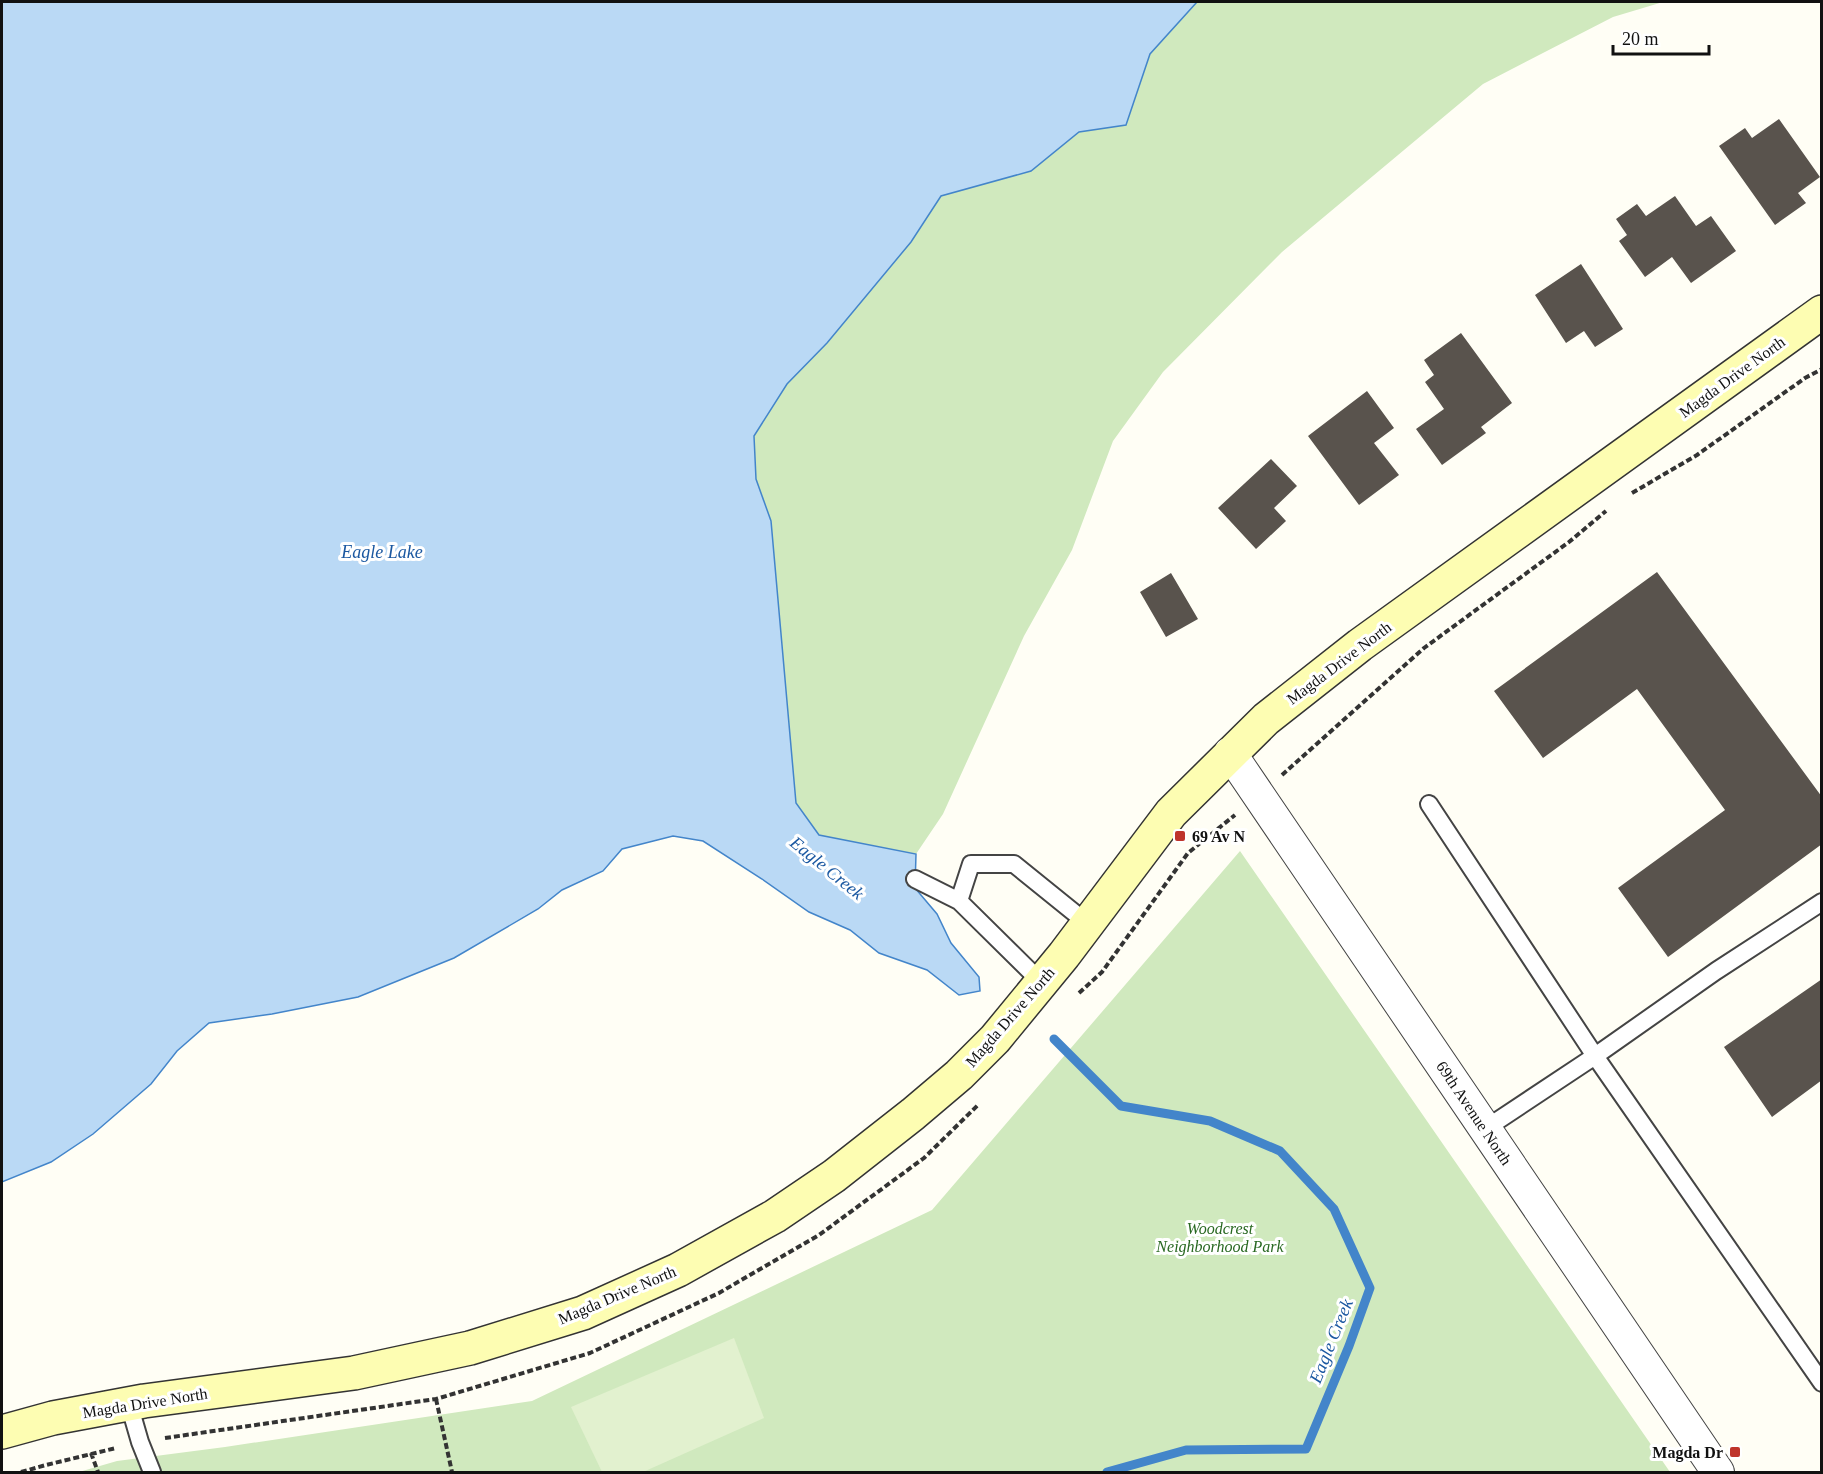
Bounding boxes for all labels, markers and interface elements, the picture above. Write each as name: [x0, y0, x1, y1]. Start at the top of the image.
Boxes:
scale bar: [1613, 18, 1709, 56]
text: 20 m: [1622, 29, 1659, 49]
street label: Magda Drive North: [1676, 333, 1789, 422]
water label: Eagle Lake: [340, 542, 423, 562]
street label: Magda Drive North: [1283, 618, 1395, 709]
place label: 69 Av N: [1192, 828, 1245, 845]
marker: 69 Av N: [1173, 829, 1187, 843]
water label: Eagle Creek: [785, 832, 869, 904]
street label: Magda Drive North: [962, 964, 1059, 1071]
street label: 69th Avenue North: [1433, 1058, 1515, 1168]
park label: Woodcrest Neighborhood Park: [1155, 1220, 1285, 1256]
street label: Magda Drive North: [556, 1263, 679, 1328]
water label: Eagle Creek: [1305, 1295, 1357, 1387]
street label: Magda Drive North: [81, 1385, 209, 1422]
place label: Magda Dr: [1652, 1444, 1723, 1462]
marker: Magda Dr: [1728, 1445, 1742, 1459]

